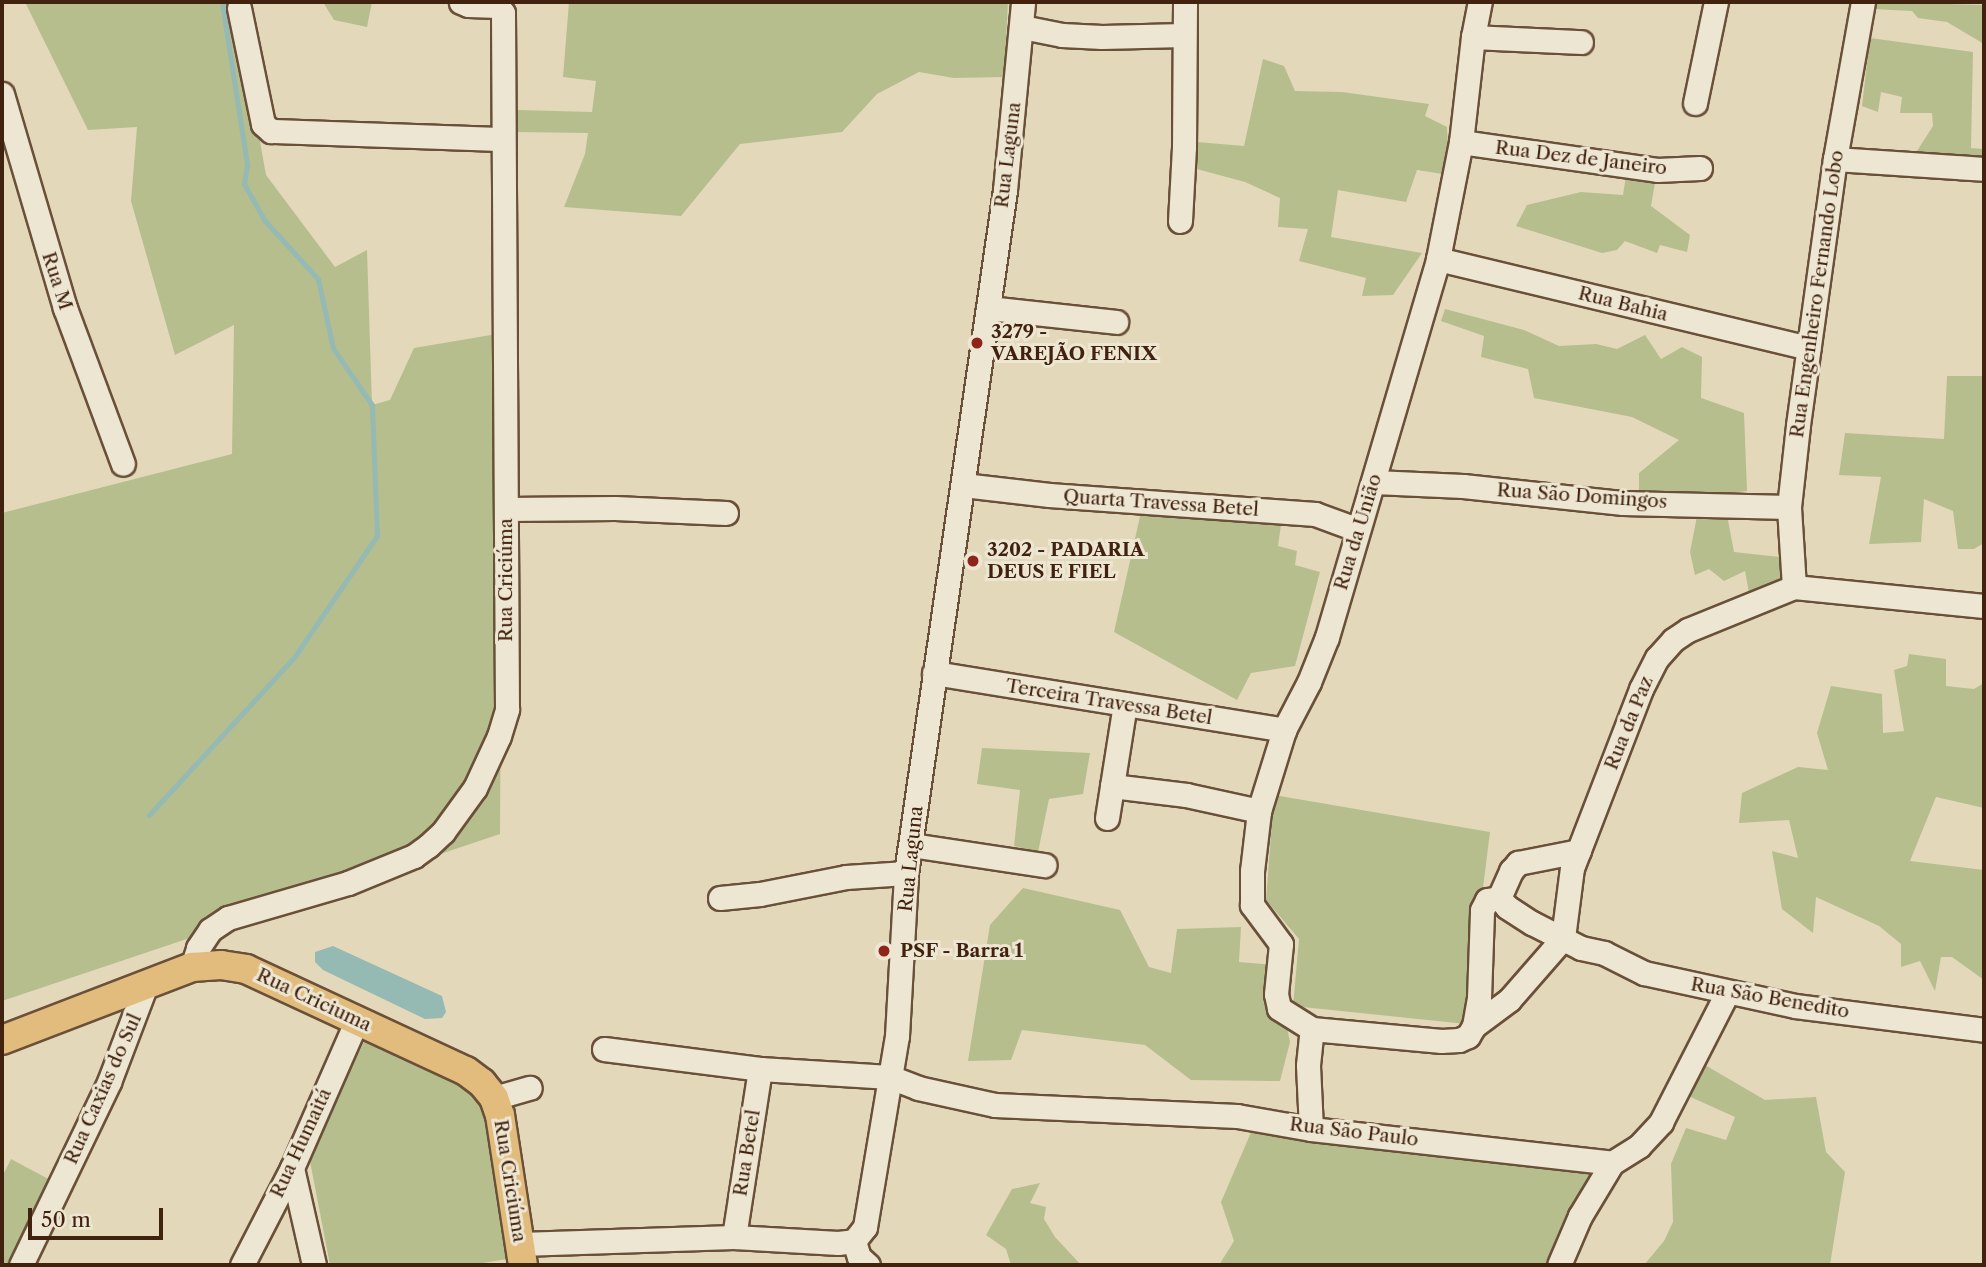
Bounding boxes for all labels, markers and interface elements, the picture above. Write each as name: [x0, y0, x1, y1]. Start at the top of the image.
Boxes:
street label: Rua Laguna: [990, 101, 1026, 209]
street label: Rua Dez de Janeiro: [1494, 136, 1668, 180]
street label: Rua Engenheiro Fernando Lobo: [1786, 149, 1848, 439]
street label: Rua M: [37, 249, 77, 313]
street label: Rua Bahia: [1576, 282, 1670, 326]
place label: 3279 - VAREJÃO FENIX: [991, 321, 1157, 365]
marker: 3279 - VAREJÃO FENIX: [969, 335, 985, 351]
street label: Rua da União: [1329, 471, 1387, 593]
street label: Rua São Domingos: [1496, 479, 1668, 513]
street label: Quarta Travessa Betel: [1062, 485, 1260, 521]
street label: Rua Criciúma: [495, 518, 517, 642]
place label: 3202 - PADARIA DEUS E FIEL: [987, 539, 1145, 583]
marker: 3202 - PADARIA DEUS E FIEL: [965, 553, 981, 569]
street label: Rua da Paz: [1600, 673, 1658, 773]
street label: Terceira Travessa Betel: [1004, 674, 1214, 730]
street label: Rua Laguna: [894, 805, 928, 913]
place label: PSF - Barra 1: [900, 940, 1024, 962]
marker: PSF - Barra 1: [874, 941, 894, 961]
street label: Rua Criciuma: [253, 963, 375, 1037]
street label: Rua São Benedito: [1689, 973, 1851, 1023]
street label: Rua Caxias do Sul: [60, 1010, 146, 1168]
street label: Rua Humaitá: [266, 1084, 336, 1202]
street label: Rua Betel: [729, 1108, 765, 1198]
street label: Rua São Paulo: [1288, 1113, 1420, 1151]
street label: Rua Criciúma: [489, 1118, 531, 1244]
scale bar: [32, 1194, 166, 1238]
text: 50 m: [41, 1207, 91, 1232]

